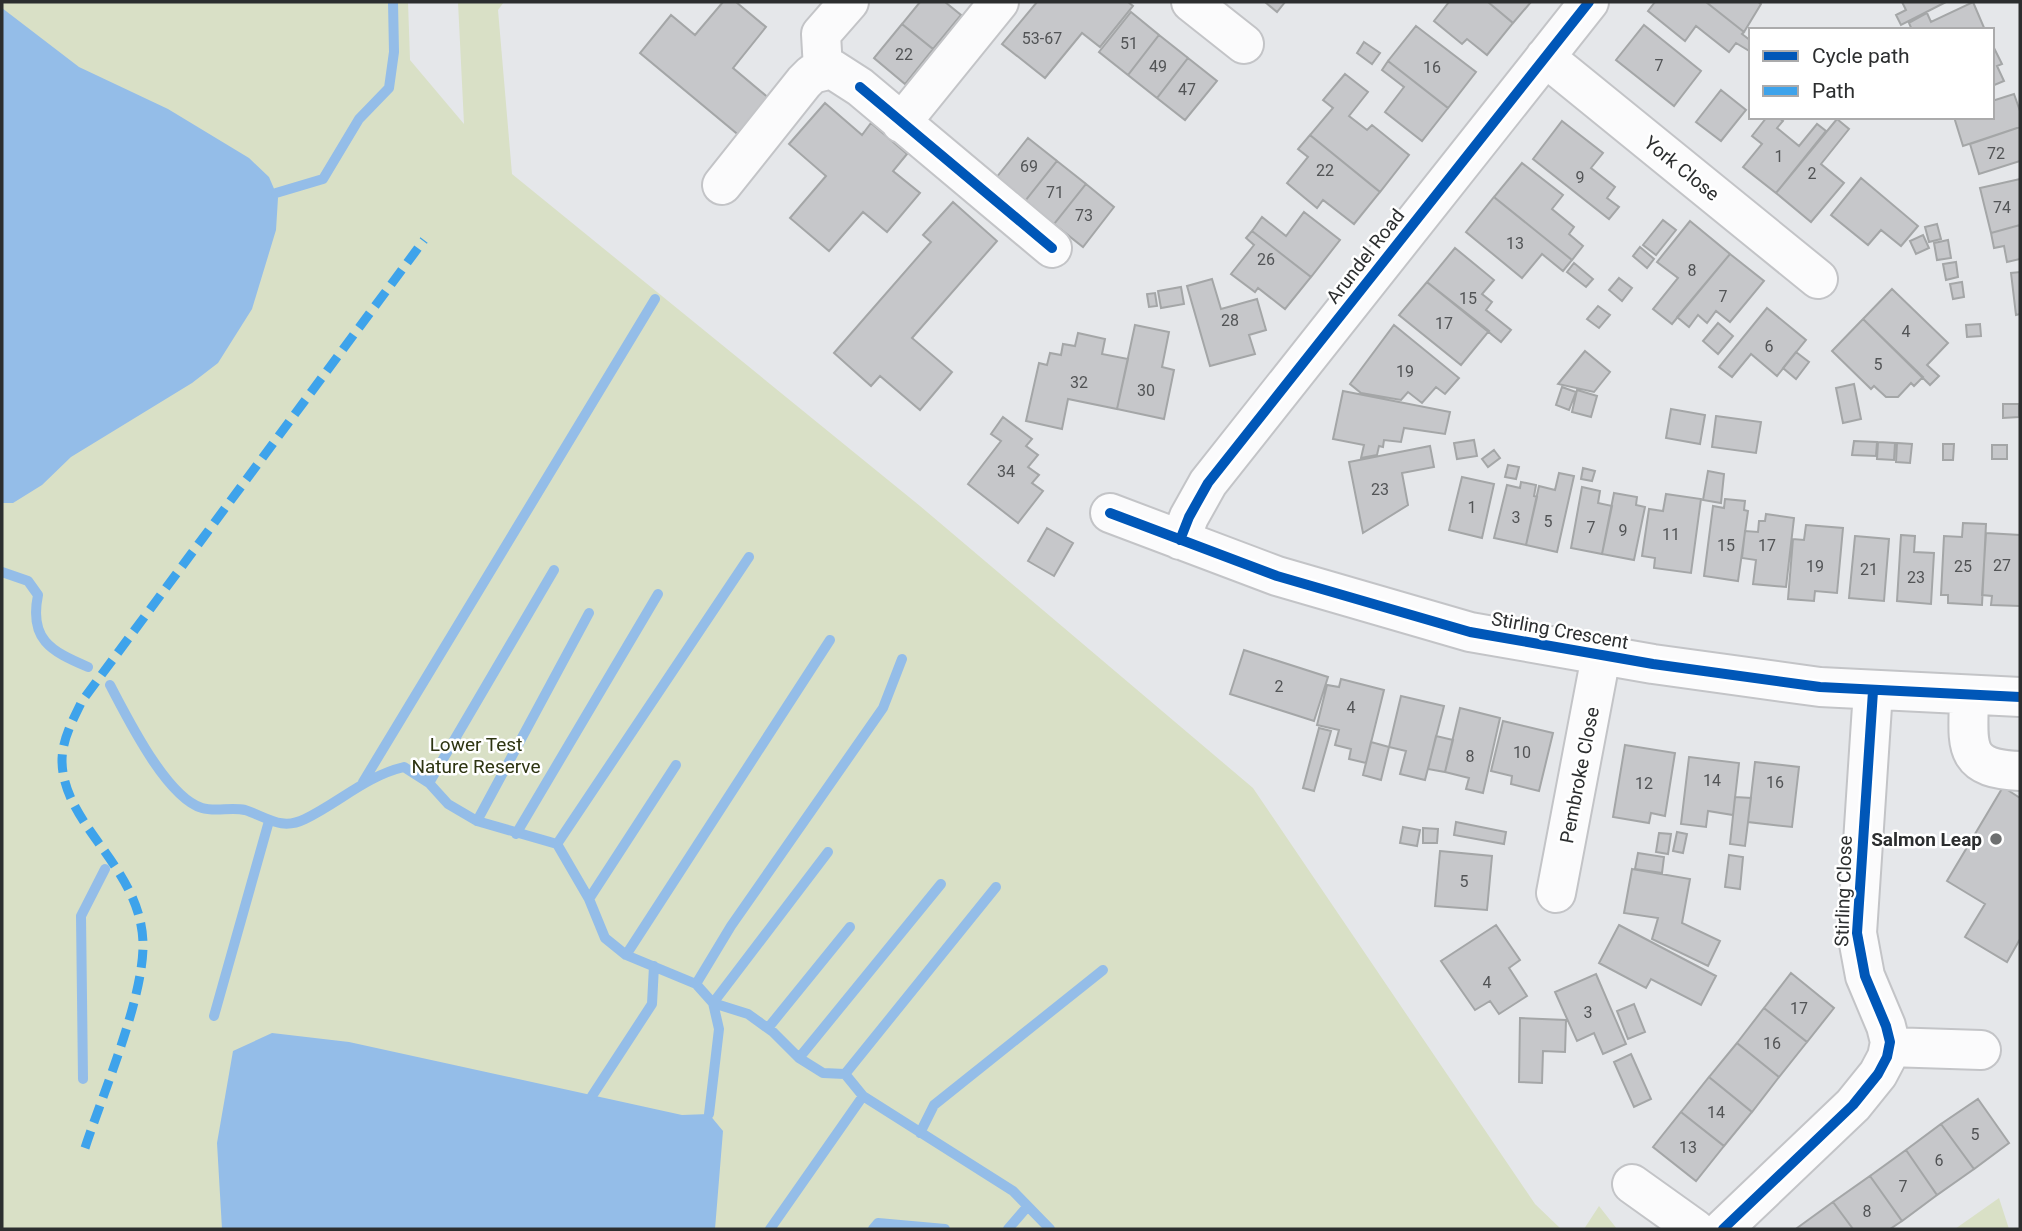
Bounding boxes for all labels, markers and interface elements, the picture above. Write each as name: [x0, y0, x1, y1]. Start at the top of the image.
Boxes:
legend: [1749, 28, 1994, 119]
house number: 53-67: [1022, 29, 1062, 48]
house number: 51: [1120, 34, 1138, 53]
text: Cycle path: [1812, 44, 1910, 68]
house number: 22: [895, 45, 913, 64]
house number: 7: [1655, 56, 1664, 75]
house number: 49: [1149, 57, 1167, 76]
house number: 16: [1423, 58, 1441, 77]
text: Path: [1812, 79, 1855, 103]
house number: 47: [1178, 80, 1196, 99]
street label: York Close: [1639, 131, 1724, 206]
house number: 72: [1987, 144, 2005, 163]
house number: 1: [1775, 147, 1784, 166]
house number: 69: [1020, 157, 1038, 176]
house number: 22: [1316, 161, 1334, 180]
house number: 2: [1808, 164, 1817, 183]
house number: 9: [1576, 168, 1585, 187]
house number: 71: [1046, 183, 1064, 202]
house number: 74: [1993, 198, 2011, 217]
street label: Arundel Road: [1321, 204, 1409, 308]
house number: 73: [1075, 206, 1093, 225]
house number: 13: [1506, 234, 1524, 253]
house number: 26: [1257, 250, 1275, 269]
house number: 8: [1688, 261, 1697, 280]
house number: 7: [1719, 287, 1728, 306]
house number: 15: [1459, 289, 1477, 308]
house number: 28: [1221, 311, 1239, 330]
house number: 17: [1435, 314, 1453, 333]
house number: 4: [1902, 322, 1911, 341]
house number: 6: [1765, 337, 1774, 356]
house number: 5: [1874, 355, 1883, 374]
house number: 19: [1396, 362, 1414, 381]
house number: 32: [1070, 373, 1088, 392]
house number: 30: [1137, 381, 1155, 400]
house number: 34: [997, 462, 1015, 481]
house number: 23: [1371, 480, 1389, 499]
house number: 1: [1468, 498, 1477, 517]
house number: 3: [1512, 508, 1521, 527]
house number: 5: [1544, 512, 1553, 531]
house number: 7: [1587, 518, 1596, 537]
house number: 9: [1619, 521, 1628, 540]
house number: 11: [1662, 525, 1680, 544]
house number: 15: [1717, 536, 1735, 555]
house number: 17: [1758, 536, 1776, 555]
house number: 27: [1993, 556, 2011, 575]
house number: 19: [1806, 557, 1824, 576]
house number: 25: [1954, 557, 1972, 576]
house number: 21: [1860, 560, 1878, 579]
house number: 23: [1907, 568, 1925, 587]
street label: Stirling Crescent: [1490, 607, 1630, 654]
house number: 2: [1275, 677, 1284, 696]
house number: 4: [1347, 698, 1356, 717]
street label: Pembroke Close: [1555, 705, 1604, 845]
park label: Lower Test Nature Reserve: [411, 733, 541, 778]
house number: 10: [1513, 743, 1531, 762]
house number: 8: [1466, 747, 1475, 766]
house number: 14: [1703, 771, 1721, 790]
house number: 16: [1766, 773, 1784, 792]
house number: 12: [1635, 774, 1653, 793]
place label: Salmon Leap: [1871, 828, 1982, 851]
marker: Salmon Leap: [1988, 831, 2004, 847]
street label: Stirling Close: [1830, 835, 1857, 947]
house number: 5: [1460, 872, 1469, 891]
house number: 4: [1483, 973, 1492, 992]
house number: 17: [1790, 999, 1808, 1018]
house number: 3: [1584, 1003, 1593, 1022]
house number: 16: [1763, 1034, 1781, 1053]
house number: 14: [1707, 1103, 1725, 1122]
house number: 5: [1971, 1125, 1980, 1144]
house number: 13: [1679, 1138, 1697, 1157]
house number: 6: [1935, 1151, 1944, 1170]
house number: 7: [1899, 1177, 1908, 1196]
house number: 8: [1863, 1202, 1872, 1221]

